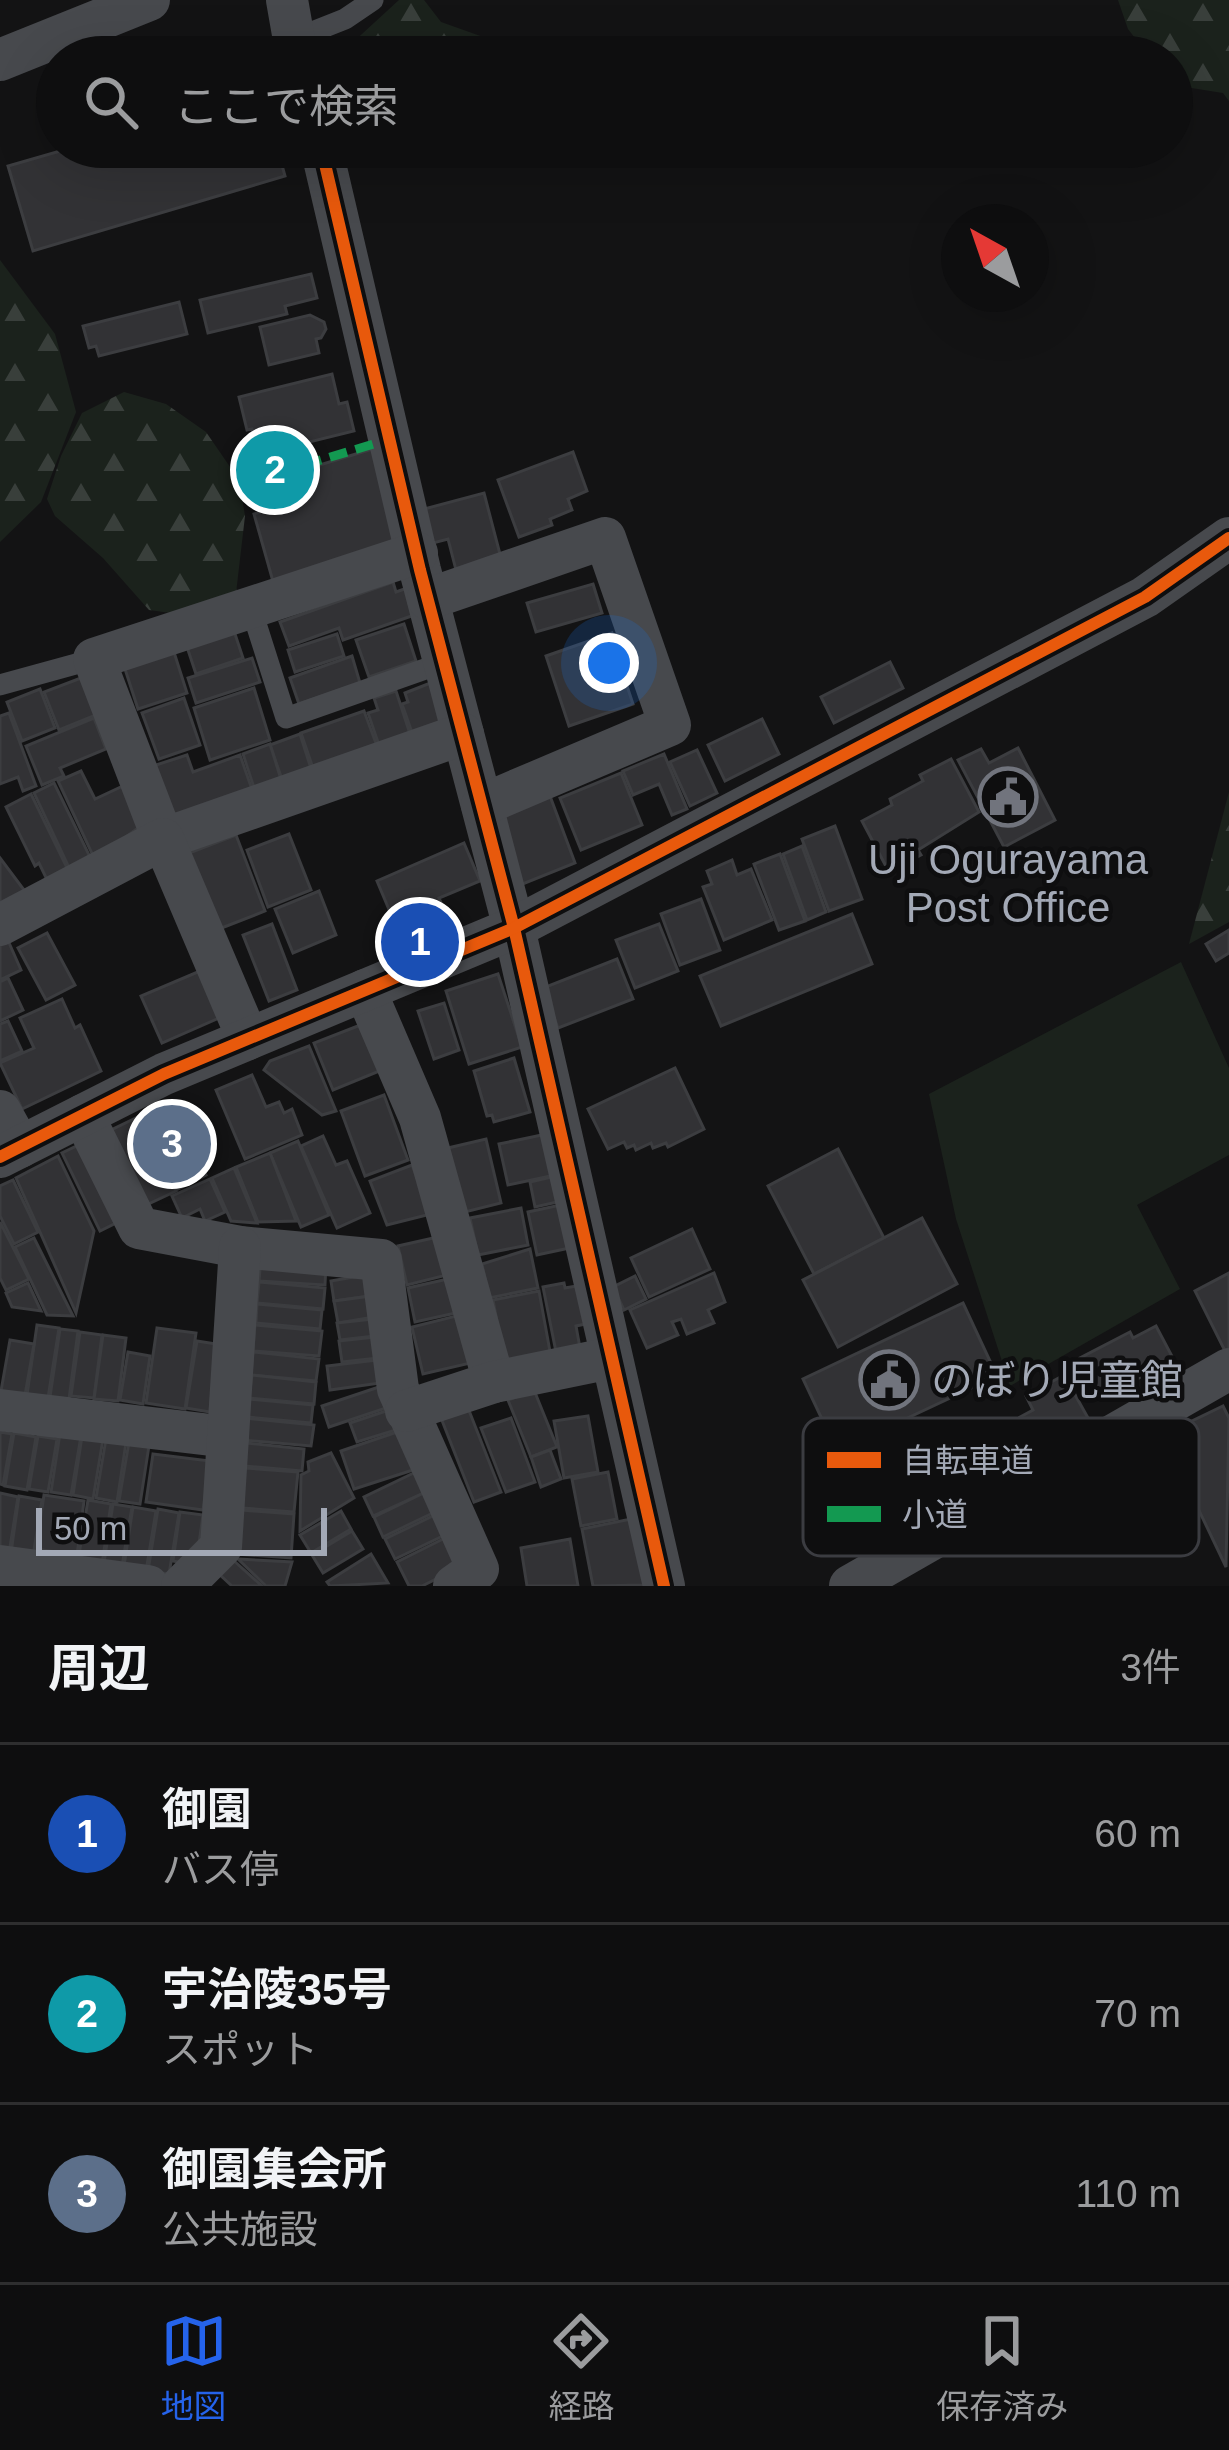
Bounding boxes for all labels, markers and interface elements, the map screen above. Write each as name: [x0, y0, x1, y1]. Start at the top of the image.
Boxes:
search box: [36, 36, 1193, 168]
icon: search: [78, 69, 144, 135]
text: ここで検索: [174, 81, 399, 132]
north arrow: [941, 204, 1049, 312]
pin: 2: [236, 425, 314, 515]
your location: [579, 633, 639, 693]
public building icon: Uji Ogurayama Post Office: [977, 766, 1039, 828]
place label: Uji Ogurayama Post Office: [868, 836, 1149, 931]
pin: 1: [381, 897, 459, 987]
pin: 3: [133, 1099, 211, 1189]
public building icon: のぼり児童館: [858, 1349, 920, 1411]
place label: のぼり児童館: [931, 1357, 1183, 1404]
legend: [803, 1418, 1199, 1556]
text: 自転車道: [902, 1442, 1034, 1479]
text: 小道: [902, 1496, 968, 1533]
scale bar: [36, 1502, 327, 1555]
text: 50 m: [54, 1510, 127, 1547]
text: 周辺: [48, 1640, 150, 1697]
text: 3件: [1120, 1646, 1181, 1689]
text: 御園: [162, 1784, 252, 1835]
text: 1: [76, 1812, 98, 1855]
text: 60 m: [1094, 1812, 1181, 1855]
text: バス停: [162, 1848, 279, 1891]
text: 宇治陵35号: [162, 1964, 392, 2015]
text: 2: [76, 1992, 98, 2035]
text: 70 m: [1094, 1992, 1181, 2035]
text: スポット: [162, 2028, 318, 2071]
text: 御園集会所: [162, 2144, 387, 2195]
text: 3: [76, 2172, 98, 2215]
text: 110 m: [1076, 2172, 1181, 2215]
text: 公共施設: [162, 2208, 318, 2251]
tab: 地図: [161, 2308, 227, 2428]
tab: 経路: [548, 2308, 614, 2428]
tab: 保存済み: [936, 2308, 1068, 2428]

